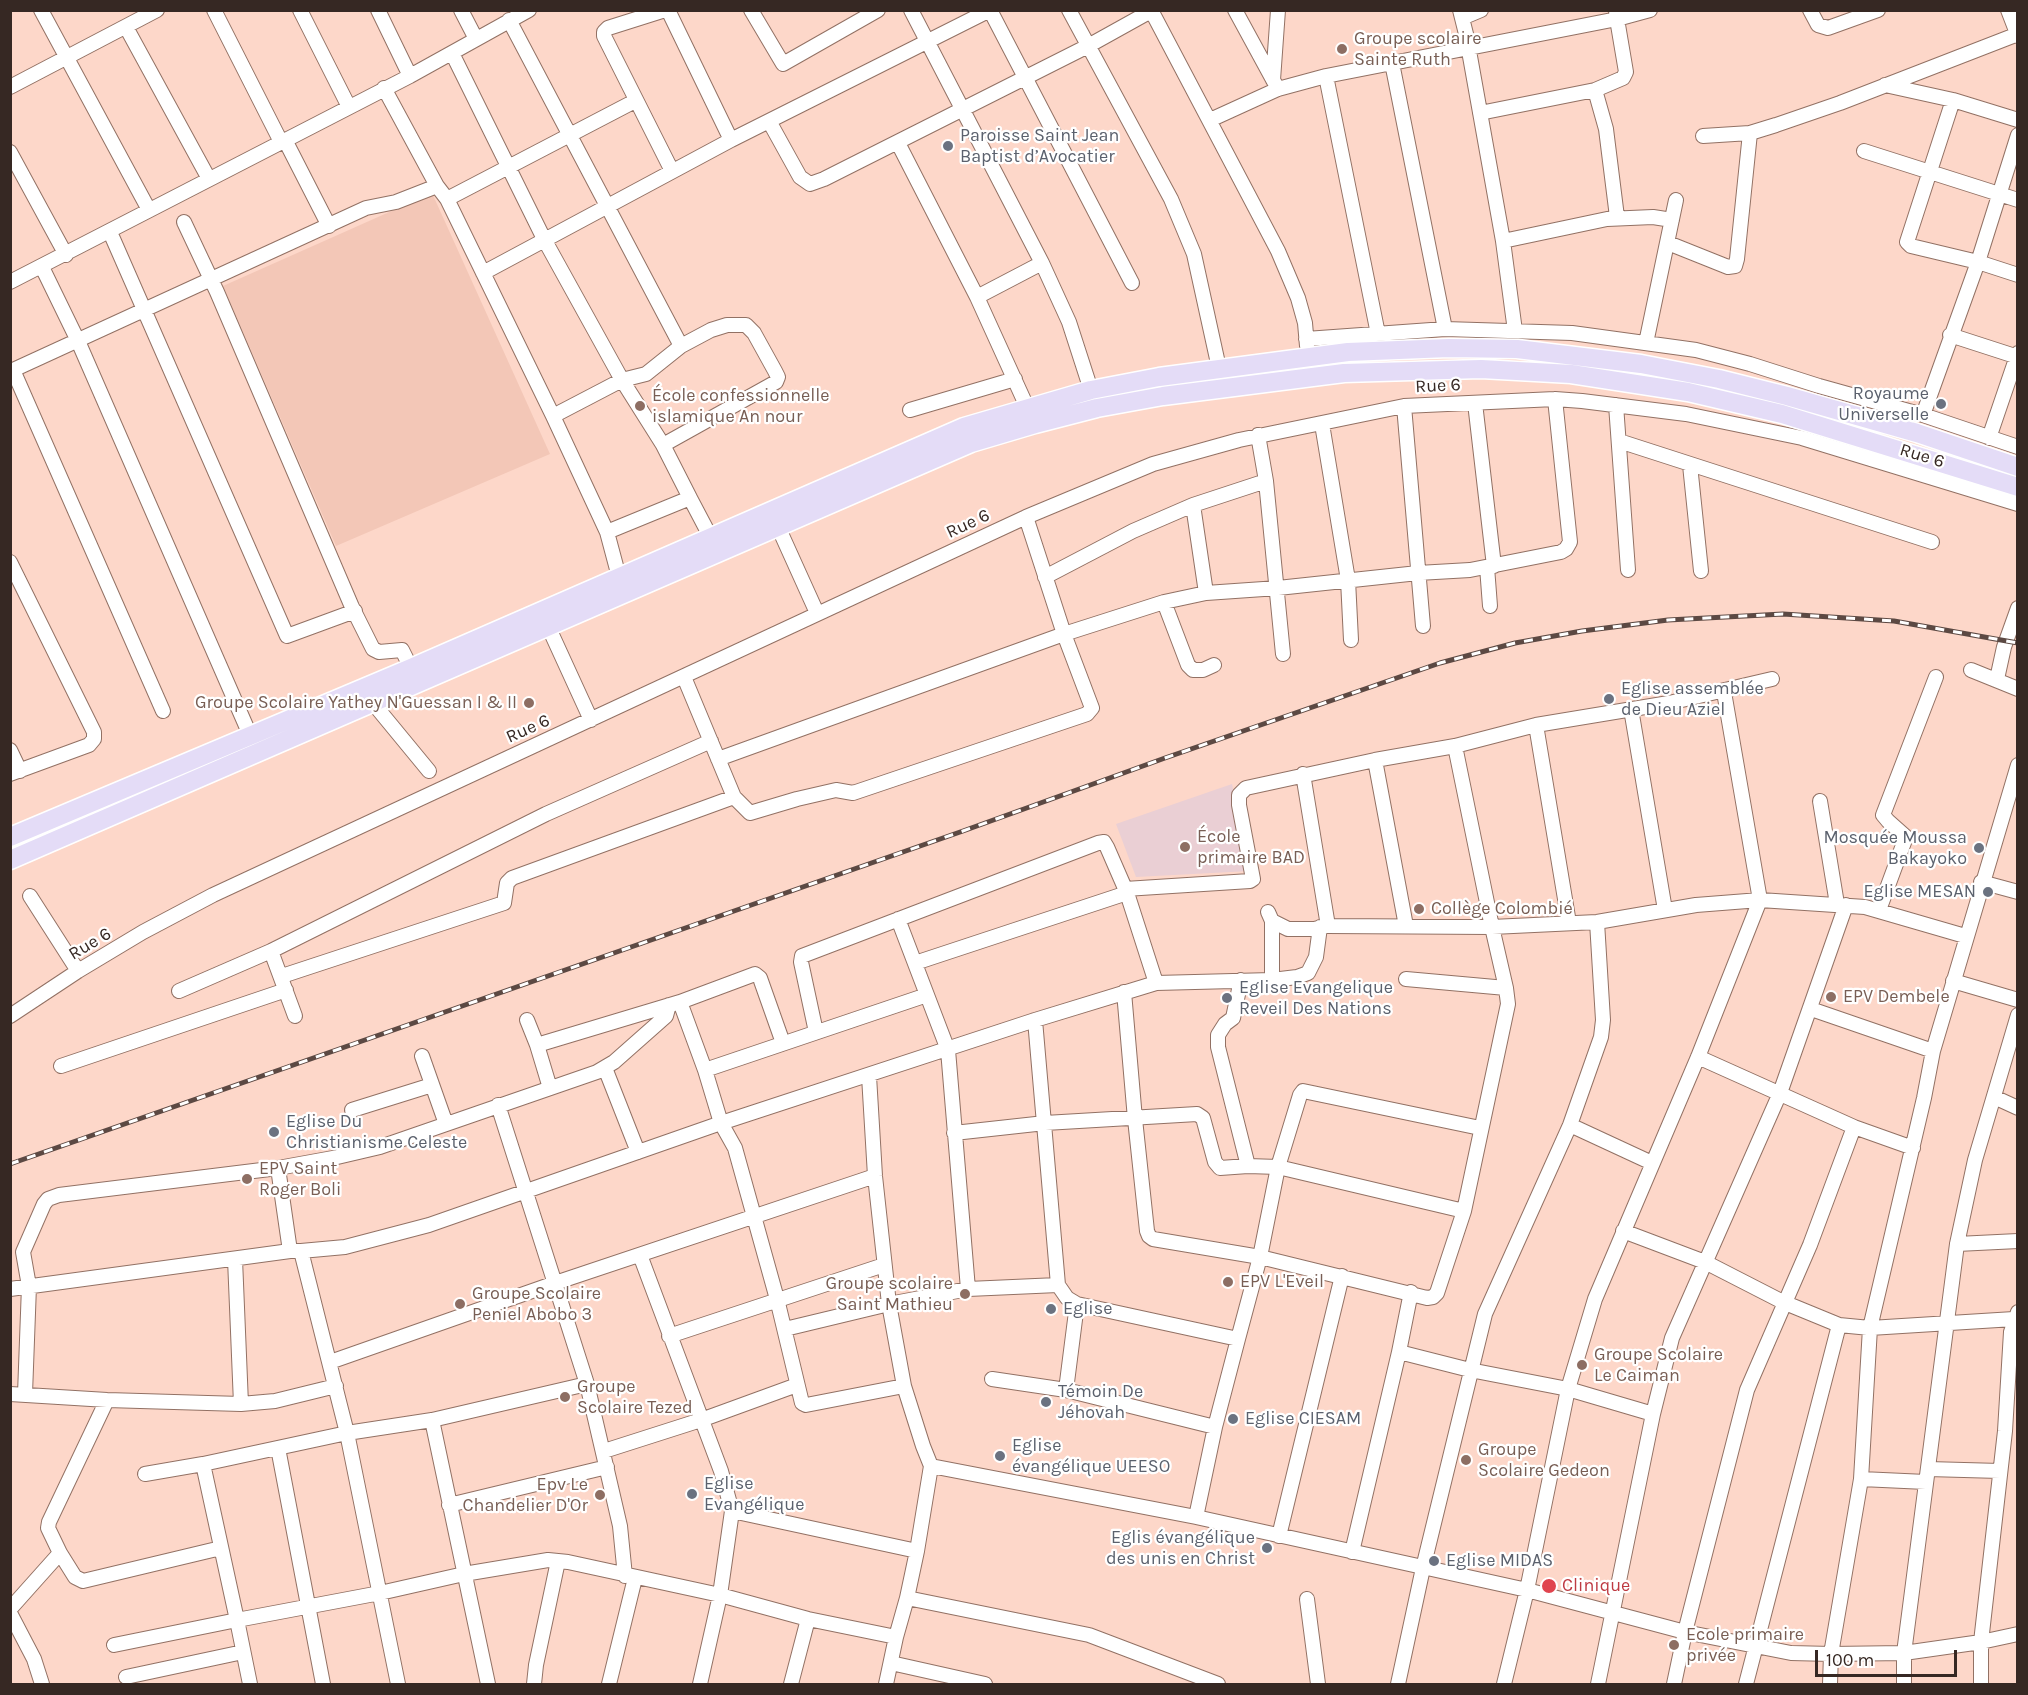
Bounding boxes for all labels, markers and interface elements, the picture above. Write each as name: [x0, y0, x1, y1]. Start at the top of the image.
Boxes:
place label: Groupe scolaire Sainte Ruth: [1354, 28, 1482, 70]
marker: Groupe scolaire Sainte Ruth: [1335, 42, 1349, 56]
place label: Paroisse Saint Jean Baptist d’Avocatier: [960, 125, 1119, 168]
marker: Paroisse Saint Jean Baptist d’Avocatier: [941, 139, 955, 153]
street label: Rue 6: [1415, 374, 1461, 398]
place label: Royaume Universelle: [1838, 383, 1929, 426]
place label: École confessionnelle islamique An nour: [652, 385, 830, 428]
marker: Royaume Universelle: [1934, 397, 1948, 411]
marker: École confessionnelle islamique An nour: [633, 399, 647, 413]
street label: Rue 6: [1897, 439, 1947, 473]
street label: Rue 6: [943, 505, 993, 543]
place label: Eglise assemblée de Dieu Aziel: [1621, 678, 1764, 720]
place label: Groupe Scolaire Yathey N'Guessan I & II: [195, 692, 517, 714]
marker: Eglise assemblée de Dieu Aziel: [1602, 692, 1616, 706]
marker: Groupe Scolaire Yathey N'Guessan I & II: [522, 696, 536, 710]
street label: Rue 6: [503, 710, 553, 748]
place label: École primaire BAD: [1197, 826, 1305, 868]
place label: Mosquée Moussa Bakayoko: [1823, 827, 1967, 870]
marker: École primaire BAD: [1178, 840, 1192, 854]
marker: Mosquée Moussa Bakayoko: [1972, 841, 1986, 855]
place label: Eglise MESAN: [1863, 881, 1976, 903]
marker: Eglise MESAN: [1981, 885, 1995, 899]
place label: Collège Colombié: [1431, 898, 1573, 920]
marker: Collège Colombié: [1412, 902, 1426, 916]
street label: Rue 6: [65, 923, 115, 965]
place label: Eglise Evangelique Reveil Des Nations: [1239, 977, 1393, 1020]
place label: EPV Dembele: [1843, 986, 1950, 1008]
marker: EPV Dembele: [1824, 990, 1838, 1004]
marker: Eglise Evangelique Reveil Des Nations: [1220, 991, 1234, 1005]
place label: Eglise Du Christianisme Celeste: [286, 1111, 467, 1154]
marker: Eglise Du Christianisme Celeste: [267, 1125, 281, 1139]
place label: EPV Saint Roger Boli: [259, 1158, 341, 1200]
marker: EPV Saint Roger Boli: [240, 1172, 254, 1186]
place label: EPV L'Eveil: [1240, 1271, 1324, 1293]
place label: Groupe scolaire Saint Mathieu: [825, 1273, 953, 1316]
marker: EPV L'Eveil: [1221, 1275, 1235, 1289]
place label: Groupe Scolaire Peniel Abobo 3: [472, 1283, 601, 1326]
marker: Groupe scolaire Saint Mathieu: [958, 1287, 972, 1301]
marker: Groupe Scolaire Peniel Abobo 3: [453, 1297, 467, 1311]
place label: Eglise: [1063, 1298, 1112, 1320]
marker: Eglise: [1044, 1302, 1058, 1316]
place label: Groupe Scolaire Le Caiman: [1594, 1344, 1723, 1386]
marker: Groupe Scolaire Le Caiman: [1575, 1358, 1589, 1372]
place label: Groupe Scolaire Tezed: [577, 1376, 693, 1418]
place label: Témoin De Jéhovah: [1058, 1381, 1143, 1424]
marker: Groupe Scolaire Tezed: [558, 1390, 572, 1404]
marker: Témoin De Jéhovah: [1039, 1395, 1053, 1409]
place label: Eglise CIESAM: [1245, 1408, 1361, 1430]
marker: Eglise CIESAM: [1226, 1412, 1240, 1426]
place label: Eglise évangélique UEESO: [1012, 1435, 1170, 1478]
place label: Groupe Scolaire Gedeon: [1478, 1439, 1610, 1482]
marker: Eglise évangélique UEESO: [993, 1449, 1007, 1463]
marker: Groupe Scolaire Gedeon: [1459, 1453, 1473, 1467]
place label: Eglise Evangélique: [704, 1473, 804, 1516]
place label: Epv Le Chandelier D'Or: [463, 1474, 588, 1516]
marker: Eglise Evangélique: [685, 1487, 699, 1501]
marker: Epv Le Chandelier D'Or: [593, 1488, 607, 1502]
place label: Eglis évangélique des unis en Christ: [1106, 1527, 1255, 1570]
marker: Eglis évangélique des unis en Christ: [1260, 1541, 1274, 1555]
place label: Eglise MIDAS: [1446, 1550, 1553, 1572]
marker: Eglise MIDAS: [1427, 1554, 1441, 1568]
place label: Clinique: [1562, 1575, 1630, 1597]
marker: Clinique: [1540, 1577, 1558, 1595]
place label: Ecole primaire privée: [1686, 1624, 1804, 1666]
marker: Ecole primaire privée: [1667, 1638, 1681, 1652]
scale bar: [1818, 1638, 1960, 1676]
text: 100 m: [1826, 1649, 1874, 1671]

